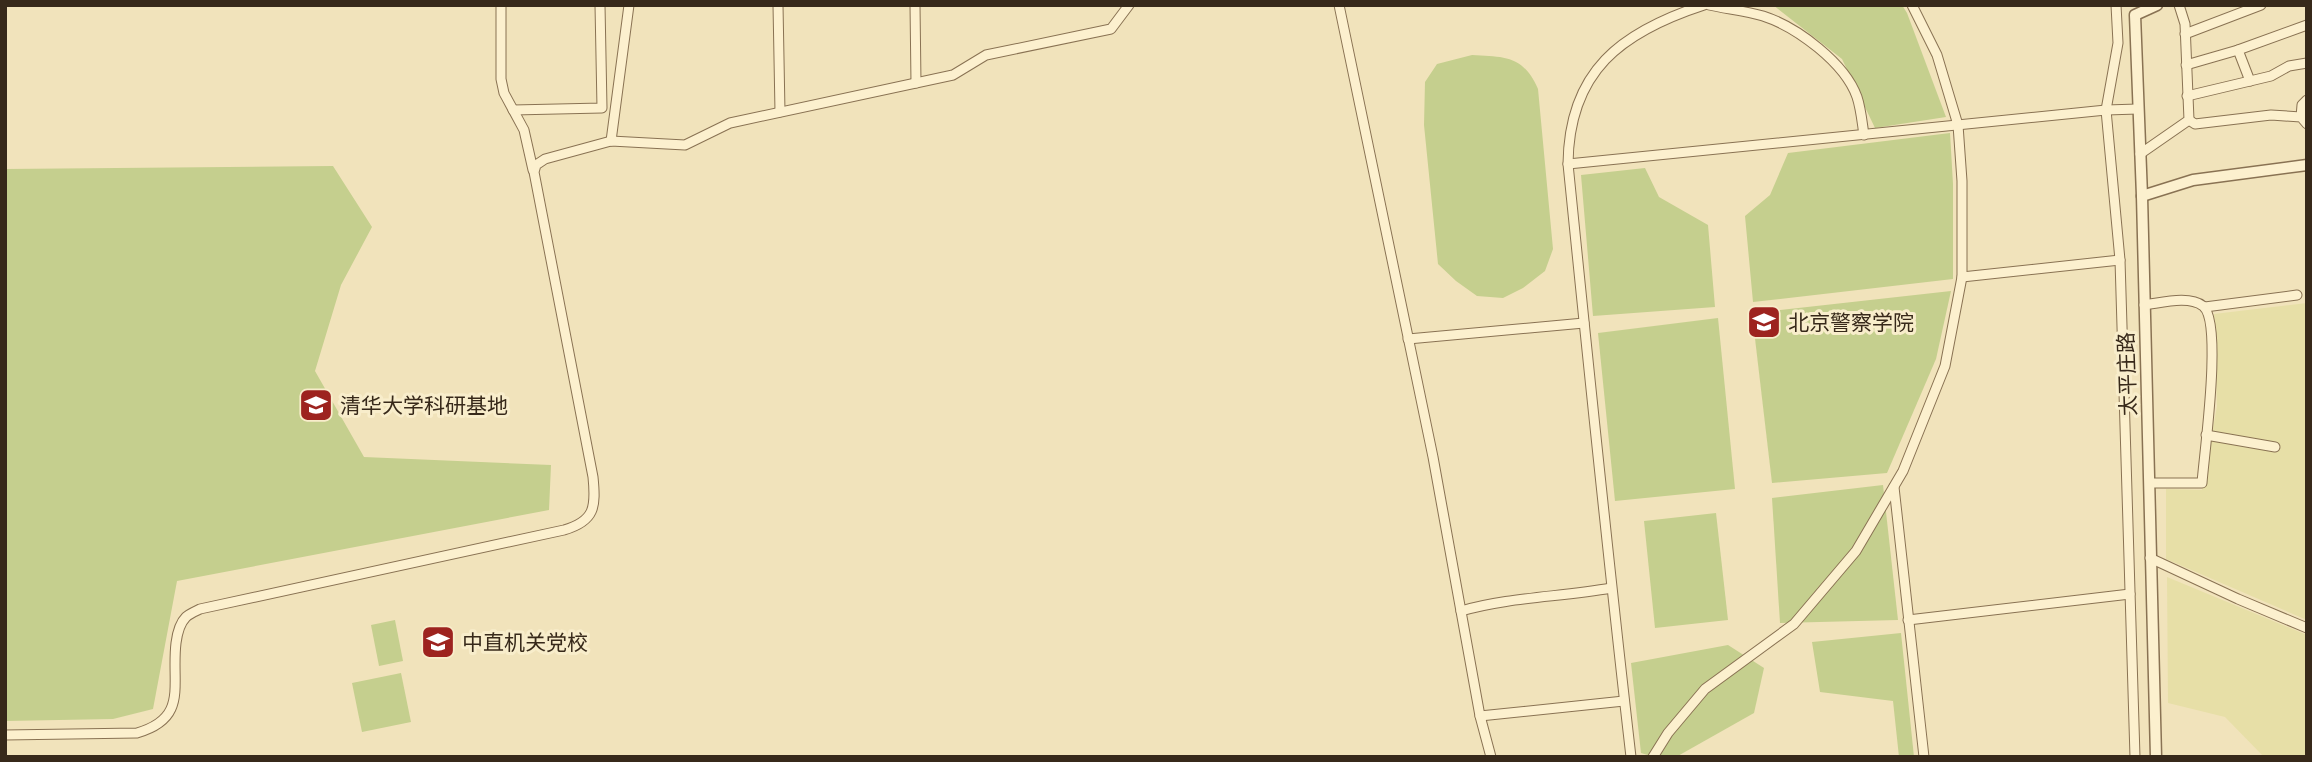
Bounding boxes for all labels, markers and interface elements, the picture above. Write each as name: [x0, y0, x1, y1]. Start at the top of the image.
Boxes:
school or university icon: 北京警察学院: [1745, 303, 1783, 341]
place label: 北京警察学院: [1788, 308, 1914, 337]
street label: 太平庄路: [2111, 332, 2143, 416]
school or university icon: 清华大学科研基地: [297, 386, 335, 424]
place label: 清华大学科研基地: [340, 391, 508, 420]
school or university icon: 中直机关党校: [419, 623, 457, 661]
place label: 中直机关党校: [462, 628, 588, 657]

